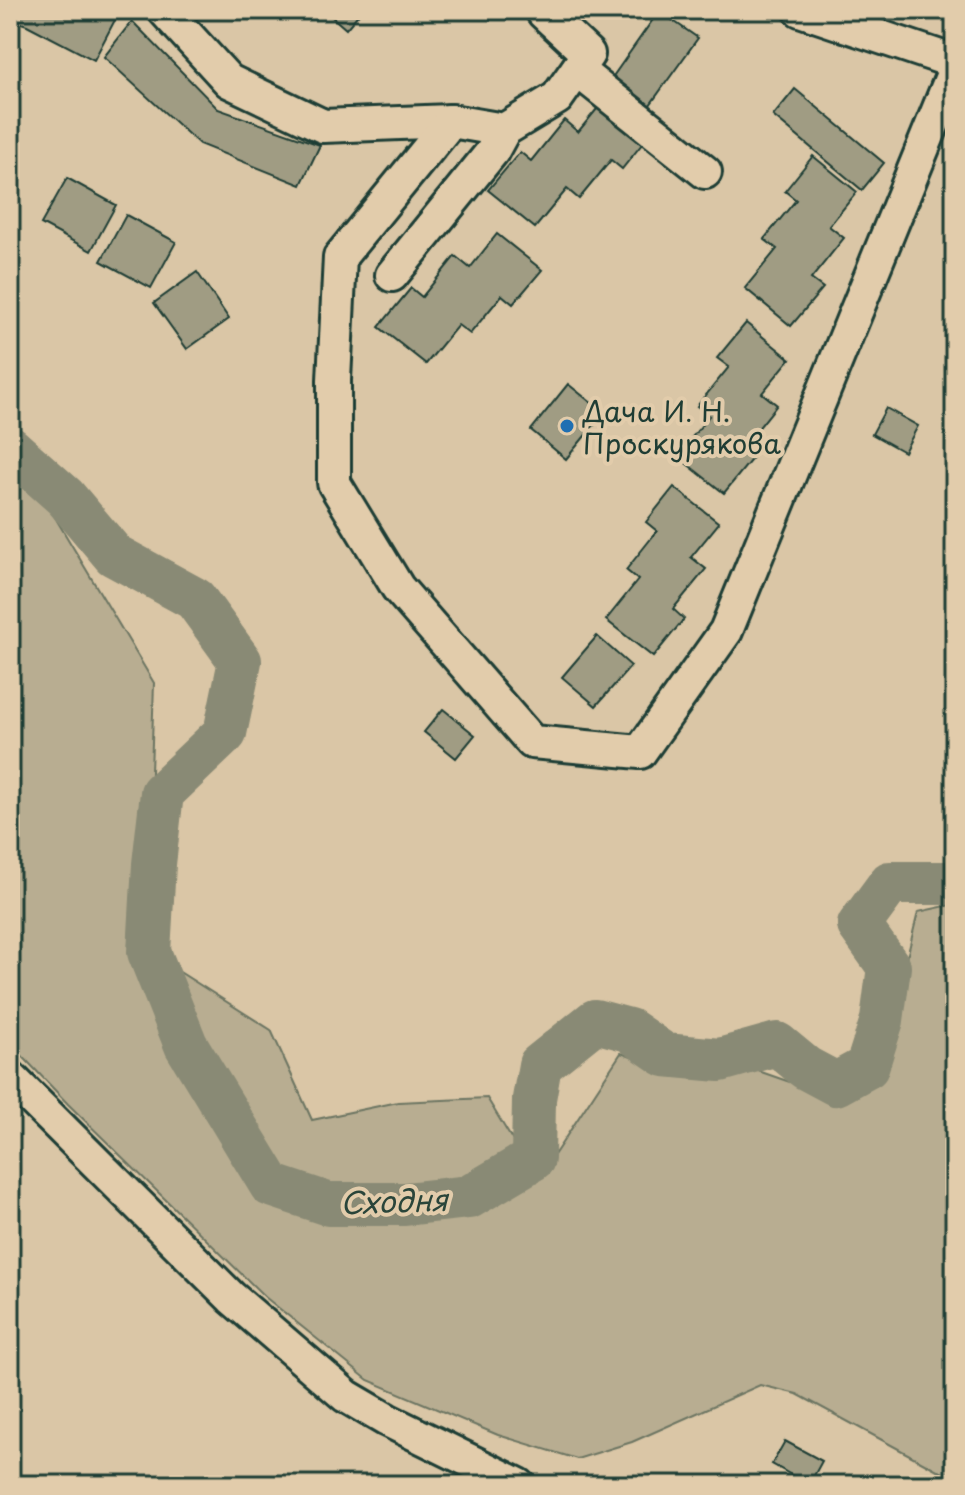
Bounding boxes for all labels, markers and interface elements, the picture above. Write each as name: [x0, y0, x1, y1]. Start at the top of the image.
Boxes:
place label: Дача И. Н. Проскурякова: [582, 389, 781, 464]
marker: Дача И. Н. Проскурякова: [558, 417, 576, 435]
water label: Сходня: [339, 1176, 450, 1224]

